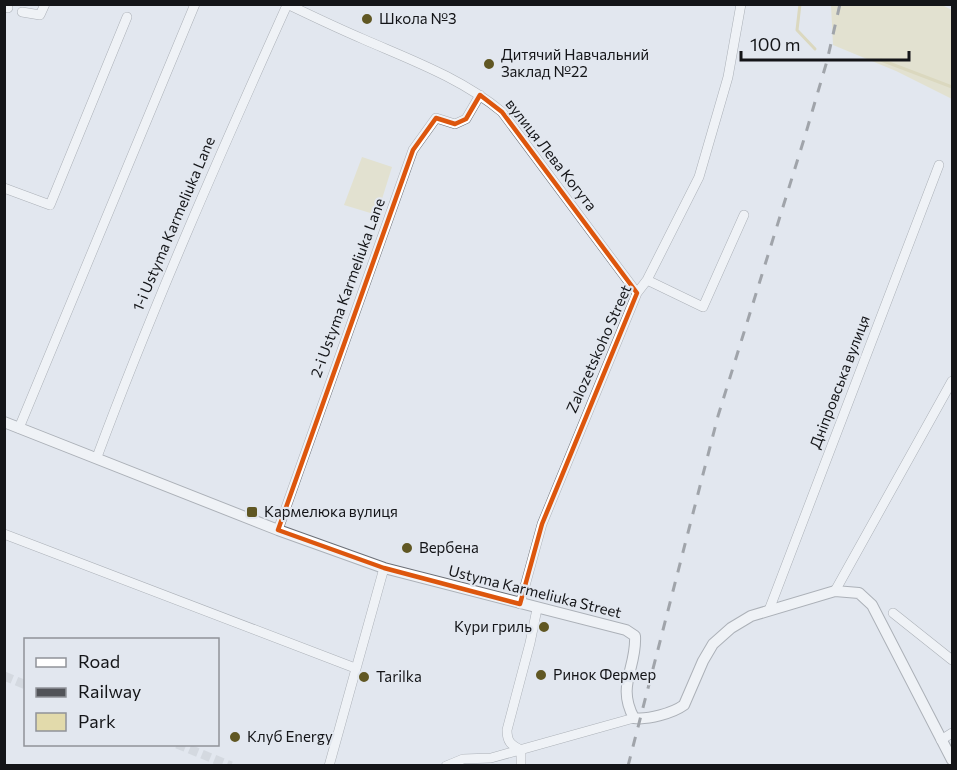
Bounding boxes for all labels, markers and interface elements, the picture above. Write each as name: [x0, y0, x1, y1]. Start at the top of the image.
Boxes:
place label: Школа №3: [379, 9, 457, 27]
marker: Школа №3: [360, 12, 374, 26]
scale bar: [741, 24, 909, 62]
text: 100 m: [750, 33, 800, 55]
place label: Дитячий Навчальний Заклад №22: [501, 45, 649, 80]
marker: Дитячий Навчальний Заклад №22: [482, 57, 496, 71]
street label: вулиця Лева Когута: [502, 95, 601, 214]
street label: 1-i Ustyma Karmeliuka Lane: [128, 134, 218, 314]
street label: 2-i Ustyma Karmeliuka Lane: [306, 195, 388, 380]
street label: Zalozetskoho Street: [562, 282, 634, 416]
street label: Дніпровська вулиця: [805, 312, 873, 451]
place label: Кармелюка вулиця: [264, 502, 398, 520]
marker: Кармелюка вулиця: [245, 505, 259, 519]
place label: Вербена: [419, 538, 479, 556]
marker: Вербена: [400, 541, 414, 555]
street label: Ustyma Karmeliuka Street: [447, 561, 624, 621]
place label: Кури гриль: [454, 617, 532, 635]
marker: Кури гриль: [537, 620, 551, 634]
legend: [24, 638, 219, 746]
text: Road: [78, 650, 120, 672]
place label: Ринок Фермер: [553, 665, 656, 683]
place label: Tarilka: [376, 667, 422, 685]
marker: Ринок Фермер: [534, 668, 548, 682]
marker: Tarilka: [357, 670, 371, 684]
text: Railway: [78, 680, 141, 702]
text: Park: [78, 710, 116, 732]
place label: Клуб Energy: [247, 727, 333, 745]
marker: Клуб Energy: [228, 730, 242, 744]

